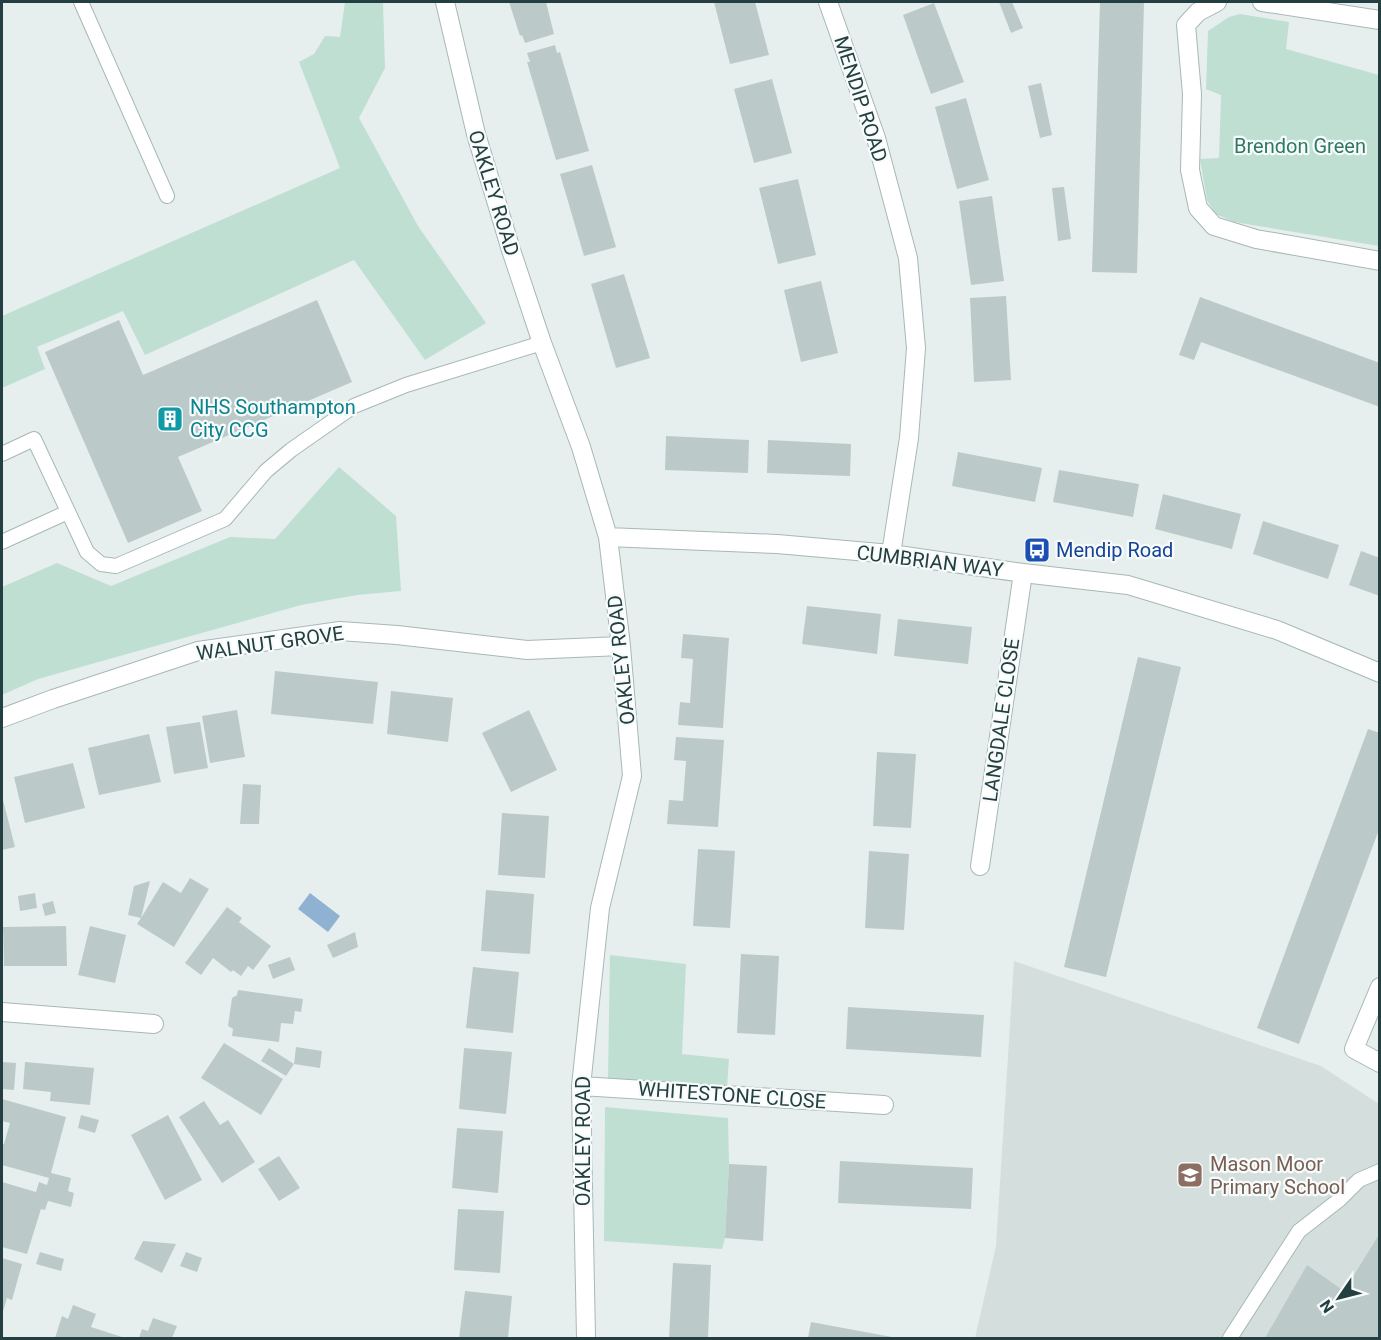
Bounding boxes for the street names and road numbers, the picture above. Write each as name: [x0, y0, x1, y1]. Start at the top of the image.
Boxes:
street label: MENDIP ROAD: [829, 33, 893, 165]
street label: OAKLEY ROAD: [463, 127, 525, 259]
street label: CUMBRIAN WAY: [855, 540, 1005, 582]
street label: OAKLEY ROAD: [602, 594, 640, 726]
street label: WALNUT GROVE: [195, 621, 345, 665]
street label: LANGDALE CLOSE: [978, 637, 1024, 803]
street label: OAKLEY ROAD: [571, 1076, 595, 1206]
street label: WHITESTONE CLOSE: [637, 1076, 827, 1114]

